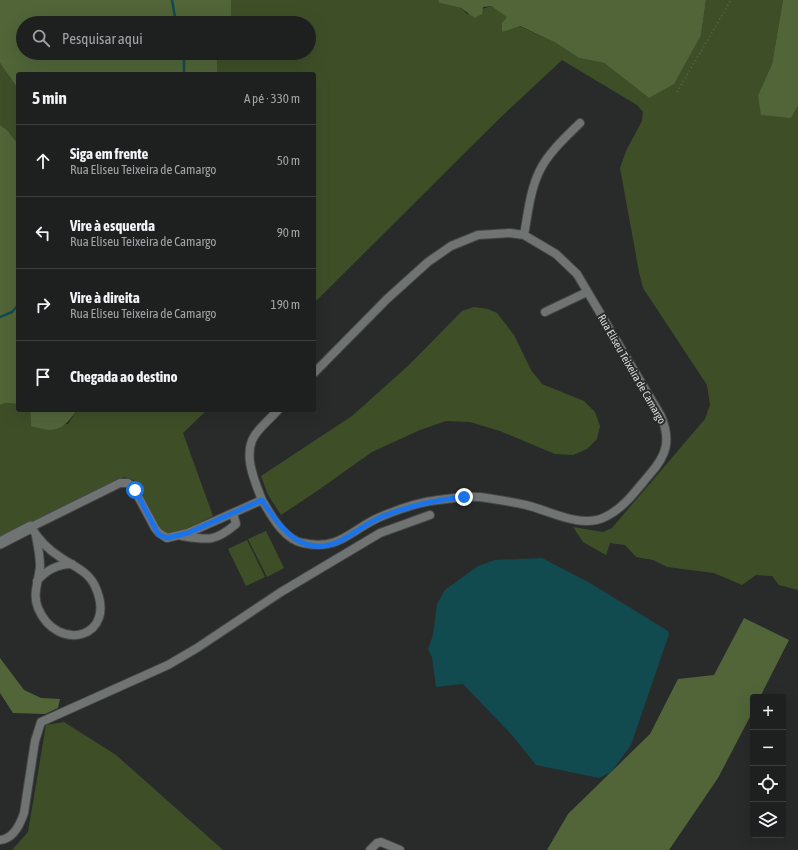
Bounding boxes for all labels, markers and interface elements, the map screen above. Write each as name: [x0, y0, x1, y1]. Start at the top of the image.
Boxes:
search box: [16, 16, 316, 60]
icon: search: [30, 27, 52, 49]
text: Pesquisar aqui: [62, 30, 143, 47]
text: 5 min: [32, 88, 67, 108]
text: A pé · 330 m: [244, 91, 300, 106]
text: Siga em frente: [70, 145, 148, 162]
icon: ahead: [32, 150, 54, 172]
text: 50 m: [277, 153, 300, 168]
text: Rua Eliseu Teixeira de Camargo: [70, 162, 216, 177]
text: Vire à esquerda: [70, 217, 155, 234]
icon: left: [32, 222, 54, 244]
text: 90 m: [277, 225, 300, 240]
text: Rua Eliseu Teixeira de Camargo: [70, 234, 216, 249]
text: Vire à direita: [70, 289, 140, 306]
icon: right: [32, 294, 54, 316]
text: 190 m: [271, 297, 300, 312]
text: Rua Eliseu Teixeira de Camargo: [70, 306, 216, 321]
street label: Rua Eliseu Teixeira de Camargo: [596, 312, 668, 426]
icon: arrive: [32, 366, 54, 388]
text: Chegada ao destino: [70, 368, 178, 385]
route start: [126, 481, 144, 499]
route end: [455, 488, 473, 506]
map controls: [750, 694, 786, 838]
button: +: [750, 694, 786, 730]
button: −: [750, 730, 786, 766]
button: locate: [750, 766, 786, 802]
button: layers: [750, 802, 786, 838]

